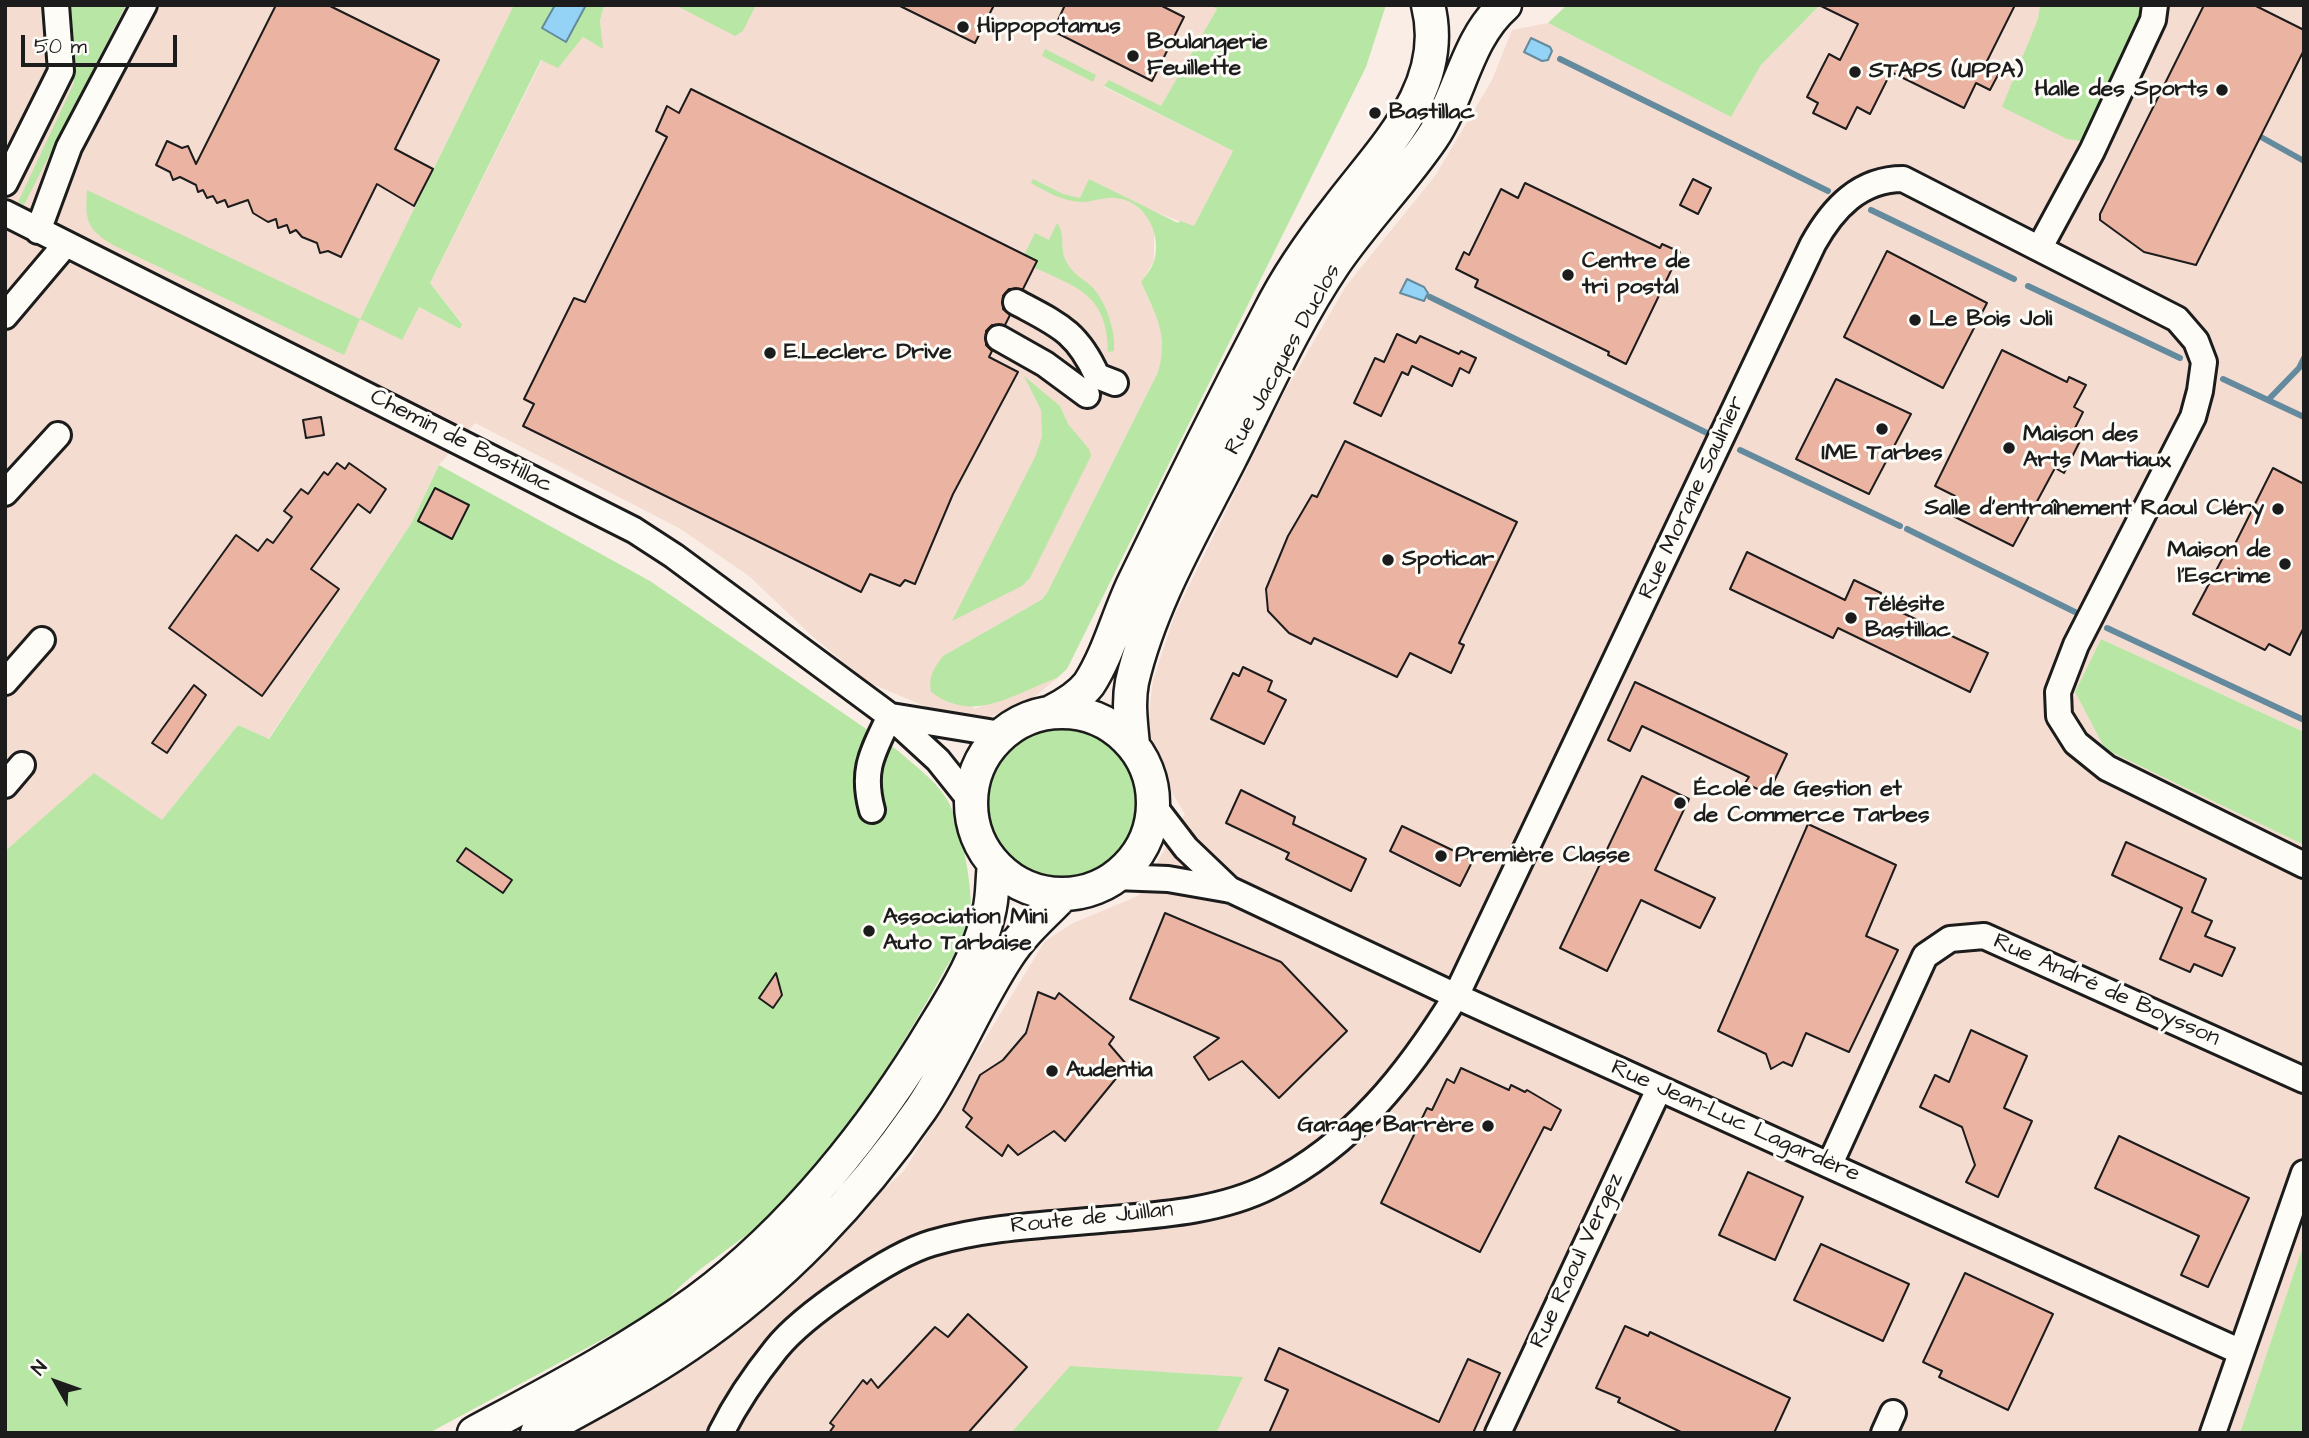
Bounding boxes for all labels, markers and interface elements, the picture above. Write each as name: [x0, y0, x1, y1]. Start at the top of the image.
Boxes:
place label: Hippopotamus: [977, 13, 1121, 41]
marker: Hippopotamus: [955, 19, 971, 35]
scale bar: [24, 21, 180, 65]
place label: Boulangerie Feuillette: [1147, 29, 1268, 83]
text: 50 m: [34, 32, 87, 61]
marker: Boulangerie Feuillette: [1125, 48, 1141, 64]
place label: STAPS (UPPA): [1869, 58, 2023, 86]
marker: STAPS (UPPA): [1847, 64, 1863, 80]
place label: Halle des Sports: [2034, 76, 2208, 104]
marker: Halle des Sports: [2214, 82, 2230, 98]
place label: Bastillac: [1389, 99, 1475, 127]
marker: Bastillac: [1367, 105, 1383, 121]
place label: Centre de tri postal: [1582, 248, 1690, 302]
street label: Rue Jacques Duclos: [1220, 260, 1348, 460]
marker: Centre de tri postal: [1560, 267, 1576, 283]
place label: Le Bois Joli: [1929, 306, 2052, 334]
marker: Le Bois Joli: [1907, 312, 1923, 328]
place label: E.Leclerc Drive: [784, 339, 952, 367]
marker: E.Leclerc Drive: [762, 345, 778, 361]
street label: Chemin de Bastillac: [365, 384, 557, 500]
street label: Rue Morane Saulnier: [1634, 392, 1752, 604]
marker: IME Tarbes: [1874, 421, 1890, 437]
place label: Maison des Arts Martiaux: [2023, 421, 2171, 475]
place label: IME Tarbes: [1822, 440, 1942, 468]
marker: Maison des Arts Martiaux: [2001, 440, 2017, 456]
place label: Salle d'entraînement Raoul Cléry: [1925, 495, 2264, 523]
marker: Salle d'entraînement Raoul Cléry: [2270, 501, 2286, 517]
place label: Maison de l'Escrime: [2167, 537, 2271, 591]
place label: Spoticar: [1402, 546, 1494, 574]
marker: Spoticar: [1380, 552, 1396, 568]
marker: Maison de l'Escrime: [2277, 556, 2293, 572]
place label: Télésite Bastillac: [1865, 591, 1951, 645]
marker: Télésite Bastillac: [1843, 610, 1859, 626]
place label: École de Gestion et de Commerce Tarbes: [1694, 776, 1929, 830]
marker: École de Gestion et de Commerce Tarbes: [1672, 795, 1688, 811]
place label: Première Classe: [1455, 842, 1630, 870]
marker: Première Classe: [1433, 848, 1449, 864]
place label: Association Mini Auto Tarbaise: [883, 904, 1047, 958]
marker: Association Mini Auto Tarbaise: [861, 923, 877, 939]
street label: Rue André de Boysson: [1988, 929, 2224, 1053]
street label: Rue Jean-Luc Lagardère: [1606, 1055, 1864, 1189]
place label: Audentia: [1066, 1057, 1153, 1085]
marker: Audentia: [1044, 1063, 1060, 1079]
place label: Garage Barrère: [1297, 1112, 1474, 1140]
marker: Garage Barrère: [1480, 1118, 1496, 1134]
street label: Rue Raoul Vergez: [1525, 1169, 1631, 1353]
street label: Route de Juillan: [1009, 1197, 1175, 1241]
north arrow: [21, 1347, 91, 1417]
text: N: [25, 1355, 54, 1381]

